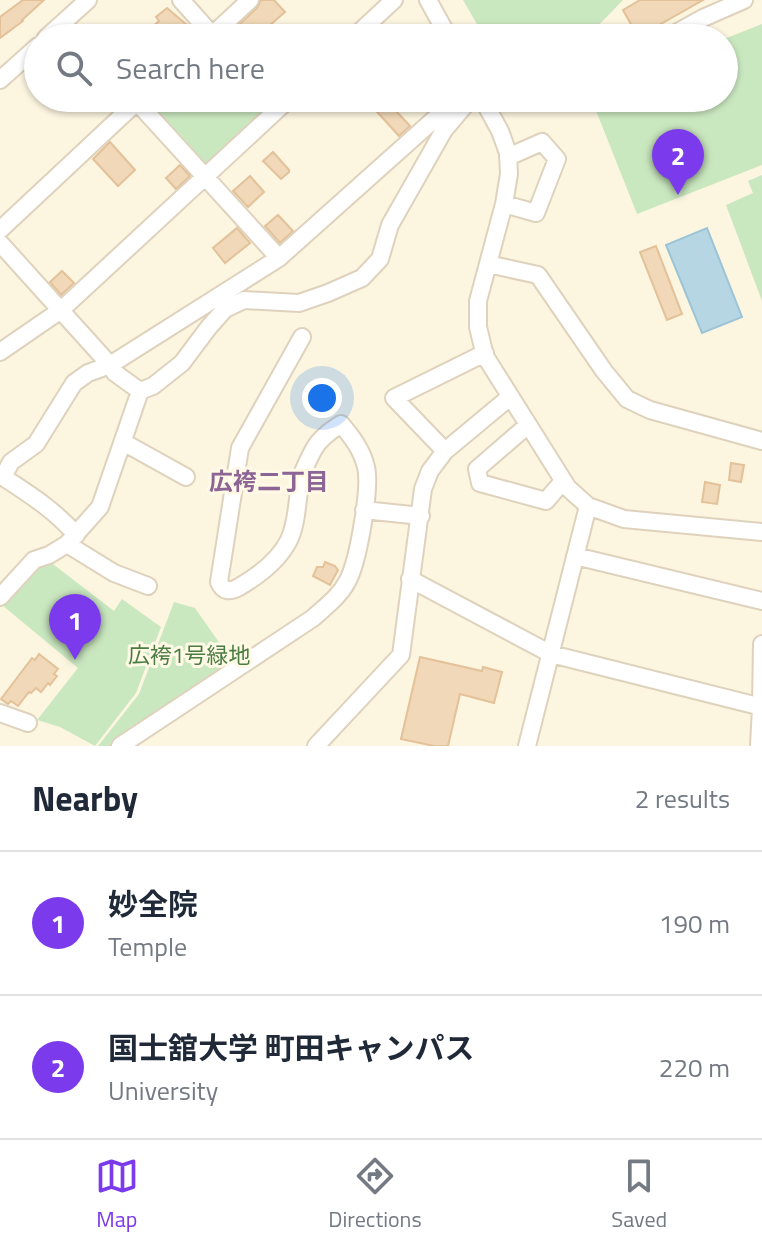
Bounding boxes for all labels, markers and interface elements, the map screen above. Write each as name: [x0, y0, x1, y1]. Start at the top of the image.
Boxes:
search box: [24, 24, 738, 112]
text: Search here: [116, 45, 265, 91]
icon: search: [52, 46, 96, 90]
pin: 2: [652, 129, 704, 195]
your location: [302, 378, 342, 418]
district label: 広袴二丁目: [209, 463, 329, 499]
pin: 1: [49, 594, 101, 660]
park label: 広袴1号緑地: [128, 638, 250, 672]
text: Nearby: [32, 772, 138, 824]
text: 2 results: [635, 779, 730, 818]
text: 妙全院: [108, 881, 198, 927]
text: 1: [51, 904, 65, 943]
text: 190 m: [659, 904, 730, 943]
text: Temple: [108, 927, 187, 966]
text: 国士舘大学 町田キャンパス: [108, 1025, 475, 1071]
text: 2: [51, 1048, 65, 1087]
text: 220 m: [659, 1048, 730, 1087]
text: University: [108, 1071, 218, 1110]
tab: Map: [95, 1154, 139, 1236]
tab: Directions: [328, 1154, 422, 1236]
tab: Saved: [611, 1154, 667, 1236]

